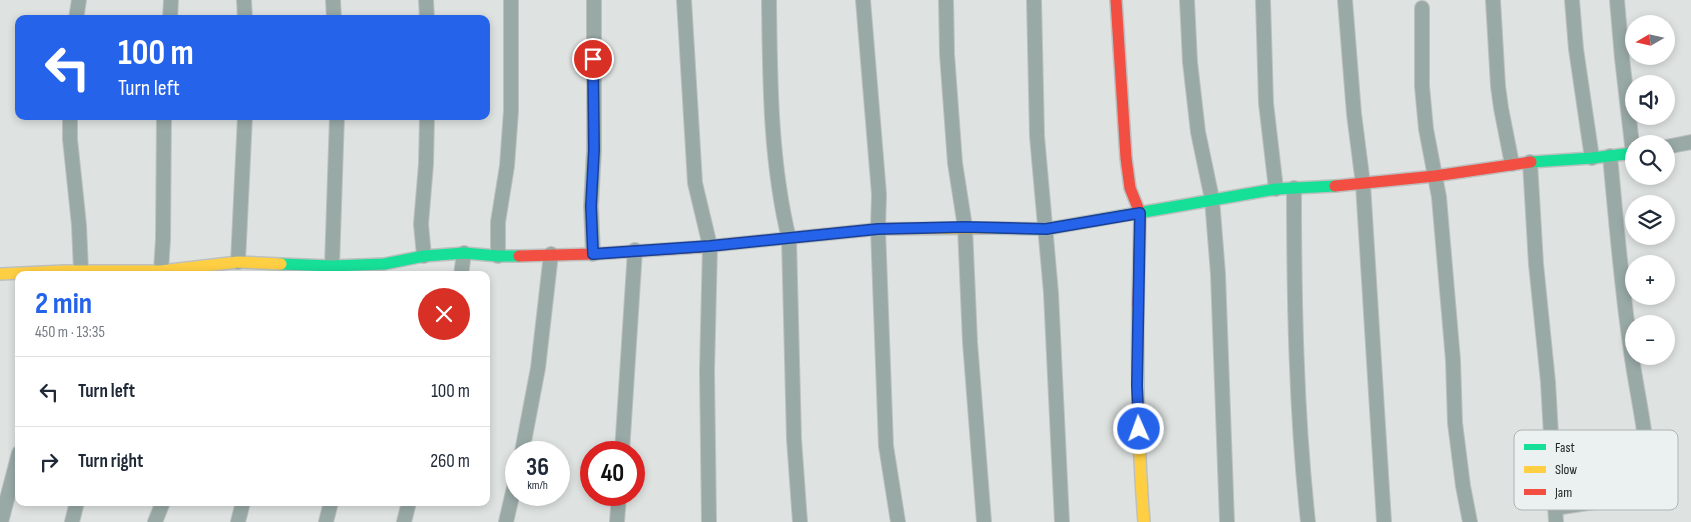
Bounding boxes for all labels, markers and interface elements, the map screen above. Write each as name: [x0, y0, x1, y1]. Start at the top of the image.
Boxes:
north arrow: [1625, 15, 1675, 65]
map controls: [1625, 15, 1675, 365]
text: 100 m: [118, 32, 194, 75]
icon: left: [35, 35, 100, 100]
pin: [572, 38, 614, 80]
icon: arrive: [579, 45, 607, 73]
text: Turn left: [118, 75, 180, 102]
button: sound: [1625, 75, 1675, 125]
button: search: [1625, 135, 1675, 185]
button: layers: [1625, 195, 1675, 245]
button: +: [1625, 255, 1675, 305]
text: 2 min: [35, 286, 92, 322]
button: close: [418, 288, 470, 340]
button: −: [1625, 315, 1675, 365]
text: 450 m · 13:35: [35, 323, 105, 342]
icon: left: [35, 378, 63, 406]
text: Turn left: [78, 380, 135, 403]
text: 100 m: [431, 380, 470, 403]
position arrow: [1112, 402, 1164, 454]
legend: [1514, 430, 1678, 510]
text: Fast: [1555, 439, 1575, 456]
speed limit sign: 40: [580, 441, 645, 506]
icon: right: [35, 448, 63, 476]
text: Turn right: [78, 450, 143, 473]
text: 260 m: [430, 450, 470, 473]
text: 36: [526, 452, 549, 483]
text: Slow: [1555, 461, 1577, 478]
text: km/h: [527, 478, 548, 493]
text: Jam: [1554, 484, 1572, 501]

